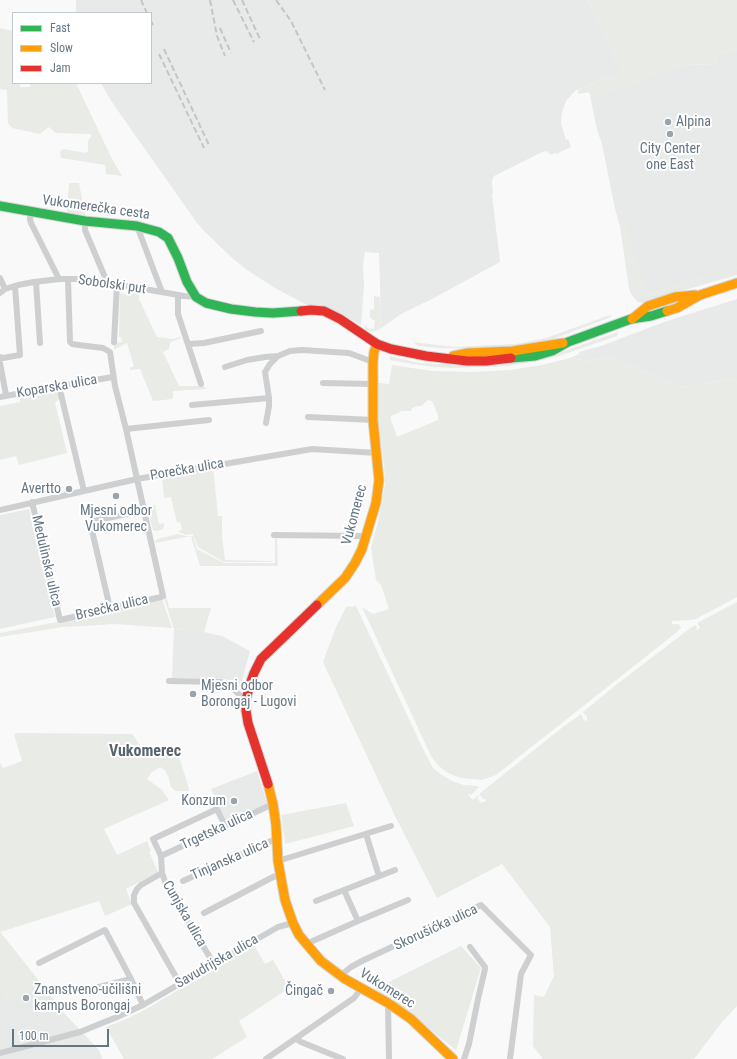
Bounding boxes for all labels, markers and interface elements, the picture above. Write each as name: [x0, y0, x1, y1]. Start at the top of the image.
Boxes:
legend: [12, 12, 152, 84]
text: Fast: [50, 21, 70, 35]
text: Slow: [50, 41, 73, 55]
text: Jam: [50, 61, 71, 75]
place label: Alpina: [676, 114, 711, 130]
marker: Alpina: [663, 117, 673, 127]
marker: City Center one East: [665, 129, 675, 139]
place label: City Center one East: [640, 141, 700, 174]
street label: Vukomerečka cesta: [41, 192, 151, 224]
street label: Sobolski put: [77, 272, 147, 298]
street label: Koparska ulica: [15, 372, 99, 402]
street label: Porečka ulica: [149, 455, 225, 485]
place label: Avertto: [21, 481, 61, 497]
street label: Vukomerec: [339, 483, 371, 547]
marker: Avertto: [64, 484, 74, 494]
marker: Mjesni odbor Vukomerec: [111, 491, 121, 501]
place label: Mjesni odbor Vukomerec: [80, 503, 152, 536]
street label: Medulinska ulica: [27, 514, 65, 608]
street label: Brsečka ulica: [74, 592, 150, 624]
place label: Mjesni odbor Borongaj - Lugovi: [201, 678, 296, 710]
marker: Mjesni odbor Borongaj - Lugovi: [188, 689, 198, 699]
district label: Vukomerec: [109, 742, 181, 762]
place label: Konzum: [181, 793, 226, 809]
marker: Konzum: [229, 796, 239, 806]
street label: Trgetska ulica: [178, 806, 256, 854]
street label: Tinjanska ulica: [189, 835, 271, 885]
street label: Cunjska ulica: [158, 878, 210, 950]
street label: Skorušićka ulica: [392, 901, 480, 955]
street label: Savudrijska ulica: [172, 931, 262, 993]
street label: Vukomerec: [356, 965, 418, 1013]
place label: Znanstveno-učilišni kampus Borongaj: [34, 982, 141, 1014]
place label: Čingač: [285, 983, 323, 999]
marker: Čingač: [326, 986, 336, 996]
marker: Znanstveno-učilišni kampus Borongaj: [21, 993, 31, 1003]
scale bar: [14, 1021, 111, 1047]
text: 100 m: [19, 1029, 49, 1043]

